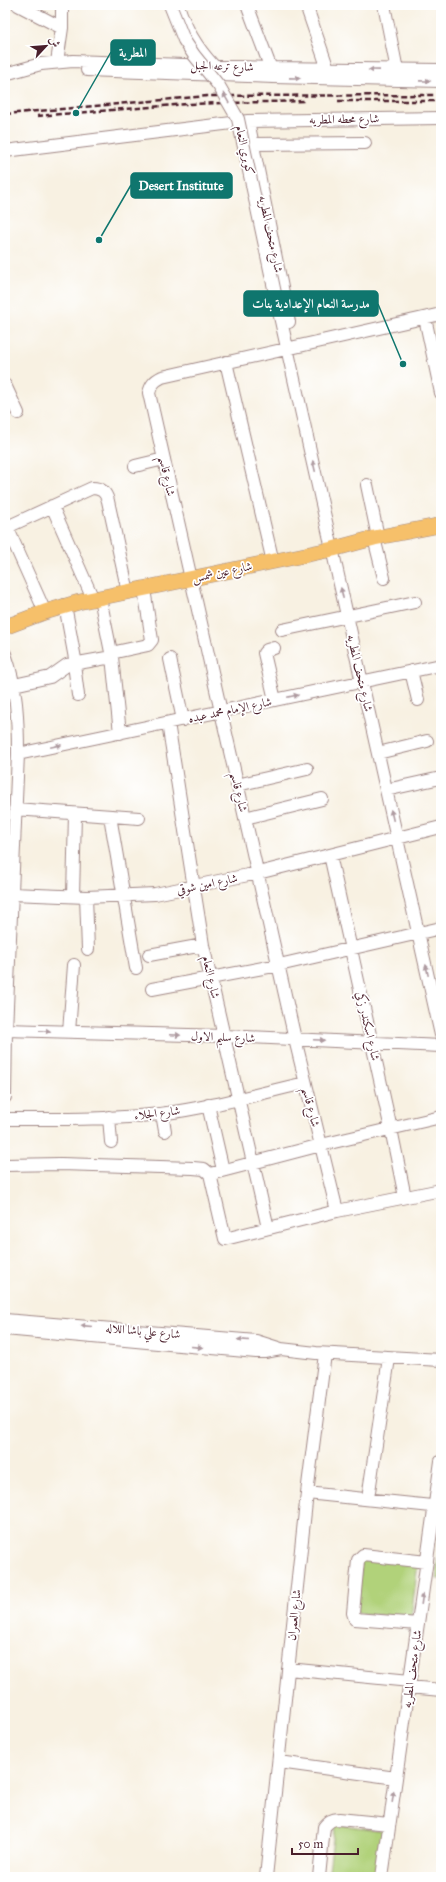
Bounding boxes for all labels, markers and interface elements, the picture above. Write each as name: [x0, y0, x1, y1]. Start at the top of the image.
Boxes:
north arrow: [26, 26, 66, 66]
text: ش: [46, 34, 63, 50]
callout: المطرية: [111, 40, 155, 65]
text: المطرية: [119, 45, 147, 61]
street label: شارع ترعه الجبل: [190, 58, 254, 78]
one-way arrow: [368, 66, 380, 73]
one-way arrow: [289, 75, 302, 81]
one-way arrow: [419, 77, 431, 84]
one-way arrow: [223, 92, 230, 104]
street label: شارع محطه المطريه: [309, 111, 380, 131]
street label: كوبري النعام: [229, 124, 258, 177]
callout: Desert Institute: [131, 173, 232, 198]
text: Desert Institute: [138, 178, 224, 194]
street label: شارع متحف المطريه: [252, 194, 286, 275]
callout: مدرسة النعام الإعدادية بنات: [244, 291, 378, 316]
text: مدرسة النعام الإعدادية بنات: [252, 296, 370, 315]
street label: شارع قاسم: [151, 455, 178, 499]
one-way arrow: [311, 460, 317, 472]
street label: شارع عين شمس: [191, 559, 254, 589]
one-way arrow: [339, 587, 345, 599]
street label: شارع متحف المطريه: [340, 633, 376, 714]
one-way arrow: [287, 693, 299, 699]
street label: شارع الإمام محمد عبده: [187, 694, 274, 730]
one-way arrow: [50, 743, 62, 749]
street label: شارع قاسم: [223, 771, 250, 815]
one-way arrow: [389, 809, 395, 821]
street label: شارع امين شوقي: [175, 871, 240, 901]
street label: شارع النعام: [195, 954, 223, 1001]
one-way arrow: [423, 963, 429, 976]
street label: شارع اسكندر زكي: [349, 990, 384, 1063]
one-way arrow: [39, 1028, 52, 1034]
street label: شارع سليم الاول: [190, 1029, 256, 1050]
one-way arrow: [169, 1032, 182, 1038]
one-way arrow: [313, 1037, 325, 1044]
street label: شارع قاسم: [294, 1086, 323, 1130]
street label: شارع الجلاء: [133, 1103, 182, 1127]
street label: شارع علي باشا اللاله: [105, 1321, 181, 1346]
one-way arrow: [80, 1323, 92, 1330]
one-way arrow: [237, 1336, 249, 1343]
one-way arrow: [191, 1343, 203, 1350]
street label: شارع العمران: [284, 1588, 308, 1642]
one-way arrow: [419, 1593, 425, 1605]
street label: شارع متحف المطريه: [400, 1629, 428, 1710]
one-way arrow: [390, 1791, 396, 1803]
scale bar: [292, 1830, 358, 1856]
text: 50 m: [298, 1837, 323, 1851]

